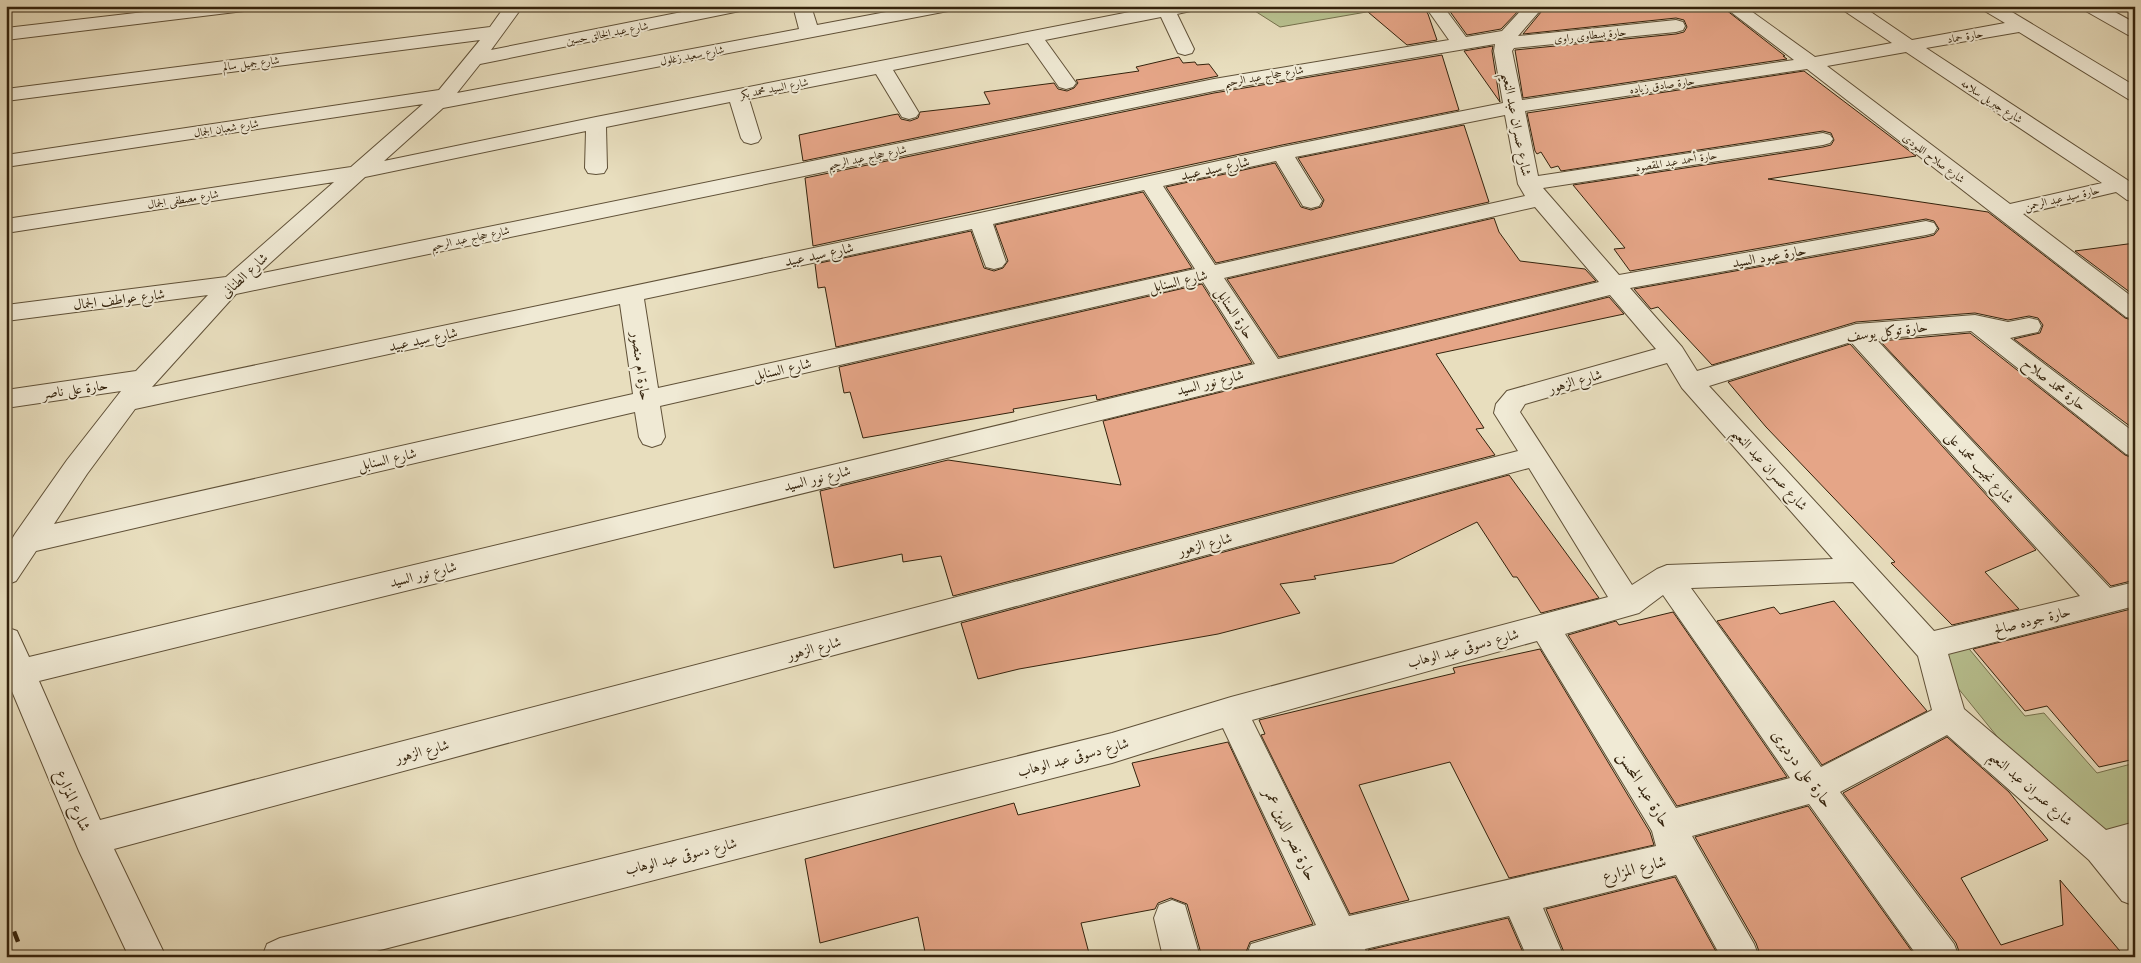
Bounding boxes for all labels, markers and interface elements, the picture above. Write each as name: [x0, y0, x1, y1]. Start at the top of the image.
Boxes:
street label: شارع عبد الخالق حسين: [565, 21, 650, 51]
street label: حارة بسطاوى راوى: [1553, 27, 1627, 46]
street label: حارة حماد: [1946, 29, 1984, 46]
street label: شارع سعيد زغلول: [659, 45, 726, 71]
street label: شارع جميل سالم: [222, 55, 280, 76]
street label: شارع حجاج عبد الرحيم: [1224, 64, 1305, 94]
street label: شارع عسران عبد النعيم: [1493, 71, 1533, 178]
street label: شارع السيد محمد بكر: [738, 76, 810, 105]
street label: حارة صادق زياده: [1629, 76, 1696, 97]
street label: شارع جبريل سلامه: [1957, 78, 2024, 129]
street label: شارع شعبان الجمال: [193, 119, 260, 143]
street label: شارع صلاح اللبودى: [1898, 132, 1966, 189]
street label: شارع حجاج عبد الرحيم: [827, 144, 909, 176]
street label: حارة أحمد عبد المقصود: [1634, 147, 1718, 174]
street label: شارع سيد عبيد: [1179, 155, 1252, 187]
street label: حارة سيد عبد الرحمن: [2023, 184, 2102, 215]
street label: شارع مصطفى الجمال: [147, 189, 220, 215]
street label: شارع حجاج عبد الرحيم: [430, 225, 512, 257]
street label: شارع سيد عبيد: [783, 241, 856, 273]
street label: حارة عبود السيد: [1731, 244, 1807, 271]
street label: شارع الطنانى: [219, 251, 274, 304]
street label: شارع السنابل: [1147, 268, 1210, 299]
street label: حارة السنابل: [1210, 285, 1256, 343]
street label: شارع عواطف الجمال: [72, 287, 166, 317]
street label: حارة توكل يوسف: [1846, 319, 1929, 347]
street label: شارع سيد عبيد: [387, 326, 460, 358]
street label: حارة ام منصور: [623, 329, 652, 402]
street label: شارع السنابل: [751, 356, 814, 387]
street label: حارة محمد صلاح: [2017, 356, 2089, 418]
street label: شارع الزهور: [1545, 367, 1605, 401]
street label: شارع نور السيد: [1175, 368, 1246, 402]
street label: حارة على ناصر: [39, 378, 109, 404]
street label: شارع عسران عبد النعيم: [1724, 426, 1810, 518]
street label: شارع نجيب محمد على: [1940, 429, 2016, 509]
street label: شارع السنابل: [356, 446, 419, 477]
street label: شارع نور السيد: [782, 464, 853, 498]
street label: شارع الزهور: [1175, 530, 1235, 563]
street label: شارع نور السيد: [388, 560, 459, 594]
street label: حارة جوده صالح: [1992, 605, 2073, 642]
street label: شارع دسوقى عبد الوهاب: [1406, 627, 1522, 674]
street label: شارع الزهور: [784, 634, 844, 667]
street label: حارة على درديرى: [1766, 727, 1835, 812]
street label: شارع دسوقى عبد الوهاب: [1016, 736, 1132, 783]
street label: شارع الزهور: [392, 737, 452, 770]
street label: حارة عبد المحسن: [1612, 749, 1674, 832]
street label: شارع عسران عبد النعيم: [1982, 749, 2075, 833]
street label: شارع المزارع: [48, 768, 92, 836]
street label: حارة نصر الدين عمر: [1258, 784, 1318, 884]
street label: شارع دسوقى عبد الوهاب: [624, 836, 740, 882]
street label: شارع المزارع: [1601, 854, 1669, 889]

